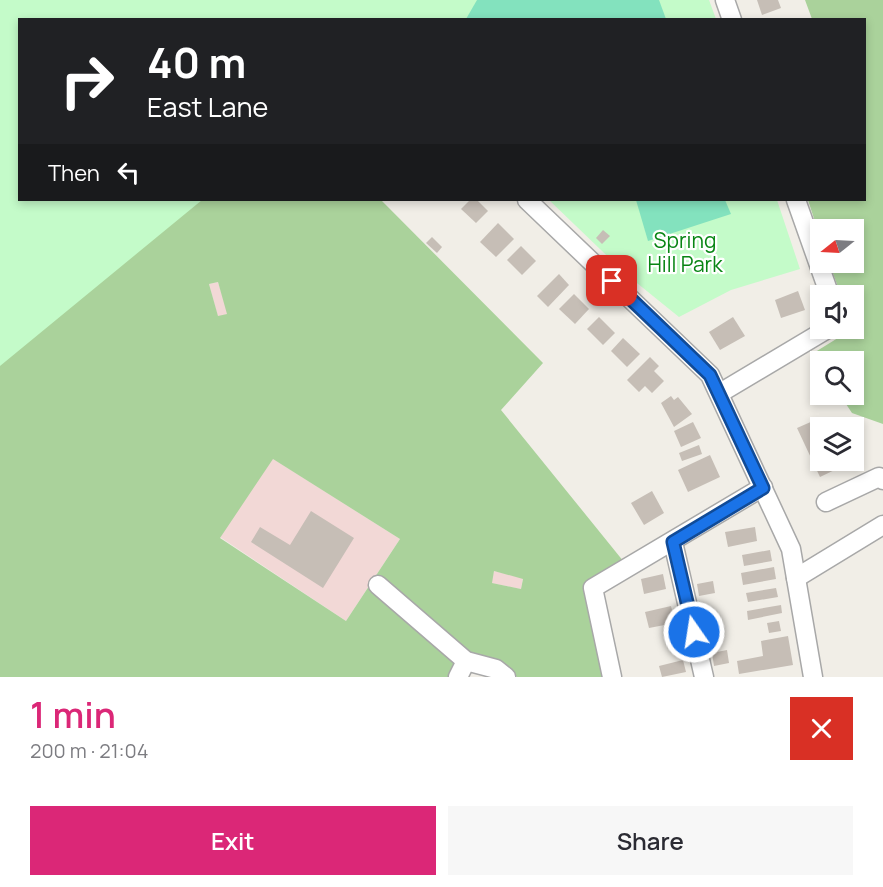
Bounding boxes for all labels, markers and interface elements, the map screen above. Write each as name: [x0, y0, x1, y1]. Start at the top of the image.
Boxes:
text: 40 m: [147, 33, 246, 91]
icon: right: [48, 42, 126, 120]
text: East Lane: [147, 88, 268, 125]
icon: left: [112, 156, 145, 189]
text: Then: [48, 158, 100, 188]
north arrow: [810, 219, 864, 273]
map controls: [810, 219, 864, 471]
park label: Spring Hill Park: [647, 226, 723, 278]
pin: [586, 255, 637, 306]
icon: arrive: [595, 264, 628, 297]
button: sound: [810, 285, 864, 339]
button: search: [810, 351, 864, 405]
button: layers: [810, 417, 864, 471]
position arrow: [662, 600, 726, 664]
text: 1 min: [30, 690, 116, 739]
button: close: [790, 697, 853, 760]
text: 200 m · 21:04: [30, 737, 148, 764]
button: Exit: [30, 806, 436, 875]
button: Share: [448, 806, 853, 875]

